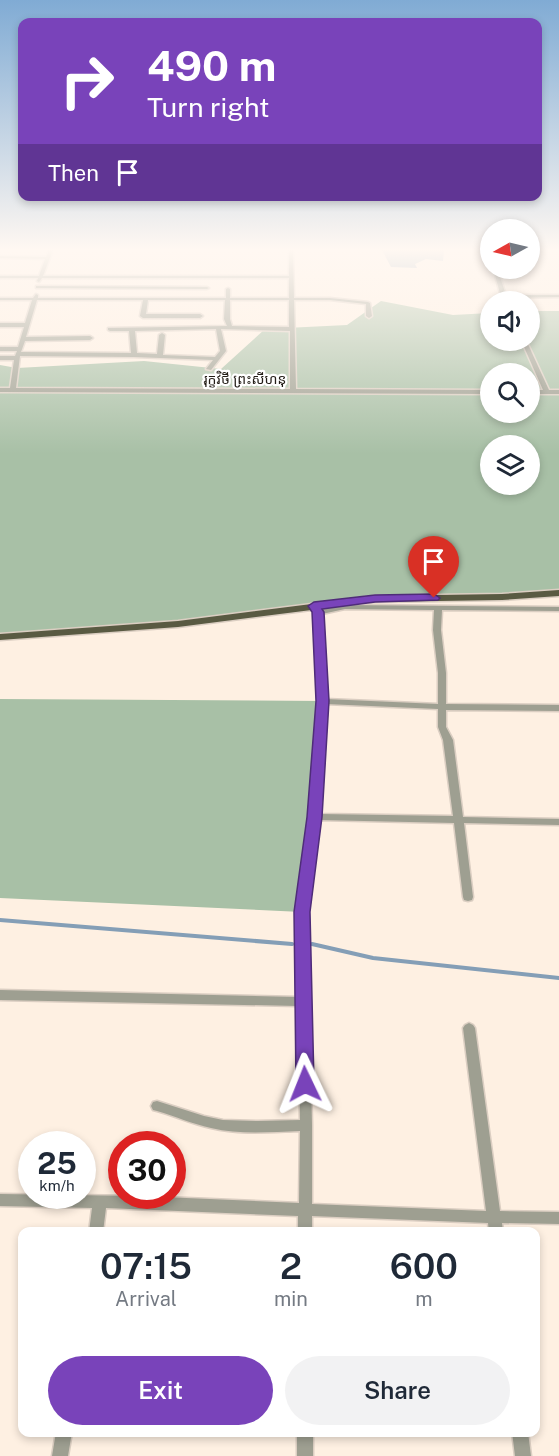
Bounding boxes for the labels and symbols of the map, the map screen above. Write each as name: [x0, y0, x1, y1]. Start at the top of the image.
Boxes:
north arrow: [480, 219, 540, 279]
street label: រុក្ខវិថី ព្រះសីហនុ: [204, 370, 286, 388]
pin: [408, 536, 459, 598]
position arrow: [273, 1052, 337, 1116]
speed limit sign: 30: [108, 1131, 186, 1209]

